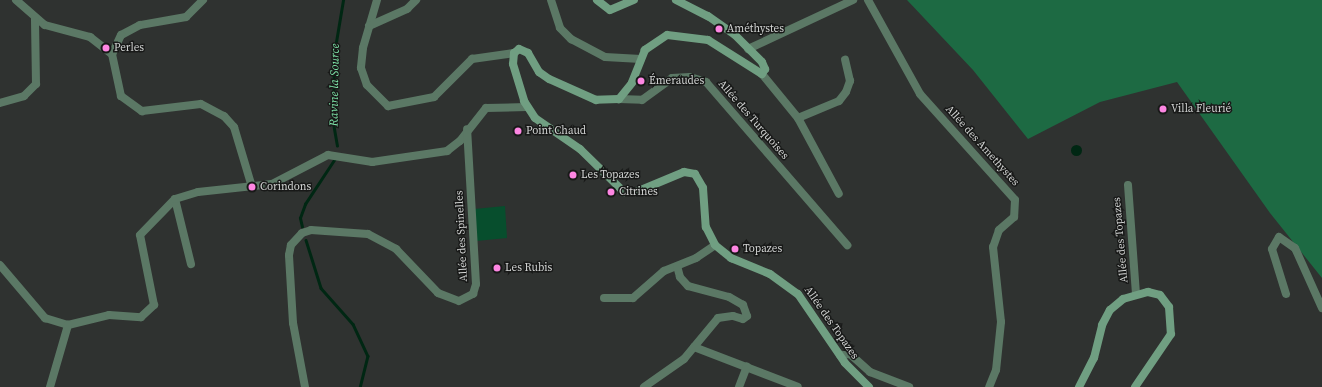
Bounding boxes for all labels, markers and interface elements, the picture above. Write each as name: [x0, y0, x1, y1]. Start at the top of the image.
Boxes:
place label: Améthystes: [727, 22, 784, 36]
marker: Améthystes: [714, 24, 724, 34]
place label: Perles: [114, 41, 144, 55]
marker: Perles: [101, 43, 111, 53]
water label: Ravine la Source: [327, 44, 343, 126]
place label: Émeraudes: [649, 74, 704, 88]
marker: Émeraudes: [636, 76, 646, 86]
street label: Allée des Turquoises: [715, 78, 791, 162]
place label: Villa Fleurié: [1171, 102, 1231, 116]
street label: Allée des Amethystes: [942, 103, 1022, 189]
marker: Villa Fleurié: [1158, 104, 1168, 114]
place label: Point Chaud: [526, 124, 586, 138]
marker: Point Chaud: [513, 126, 523, 136]
place label: Les Topazes: [581, 168, 640, 182]
marker: Les Topazes: [568, 170, 578, 180]
place label: Corindons: [260, 180, 311, 194]
marker: Corindons: [247, 182, 257, 192]
place label: Citrines: [619, 185, 658, 199]
marker: Citrines: [606, 187, 616, 197]
street label: Allée des Spinelles: [453, 190, 471, 282]
street label: Allée des Topazes: [1111, 197, 1131, 283]
place label: Topazes: [743, 242, 782, 256]
marker: Topazes: [730, 244, 740, 254]
place label: Les Rubis: [505, 261, 552, 275]
marker: Les Rubis: [492, 263, 502, 273]
street label: Allée des Topazes: [801, 284, 861, 362]

